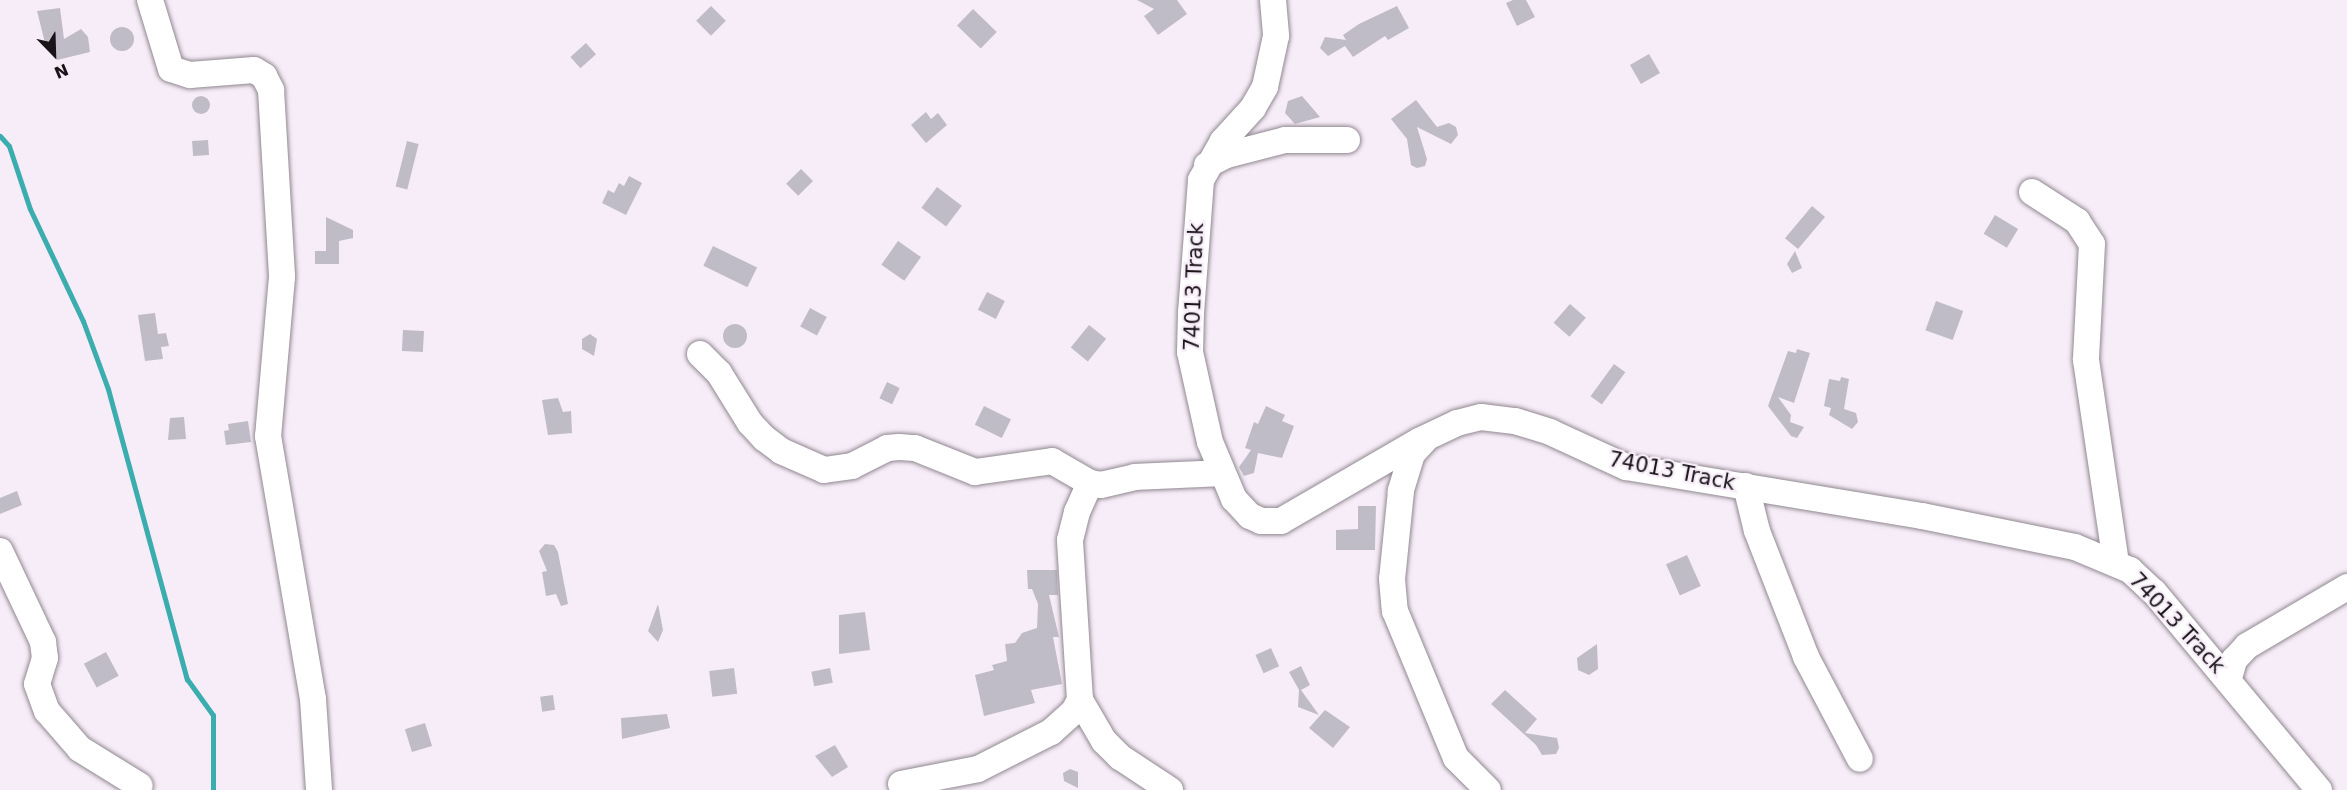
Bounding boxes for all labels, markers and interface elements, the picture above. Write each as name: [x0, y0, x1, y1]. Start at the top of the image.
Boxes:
north arrow: [24, 24, 84, 84]
text: N: [51, 60, 71, 82]
street label: 74013 Track: [1179, 222, 1209, 352]
street label: 74013 Track: [1607, 446, 1737, 496]
street label: 74013 Track: [2124, 567, 2230, 679]

